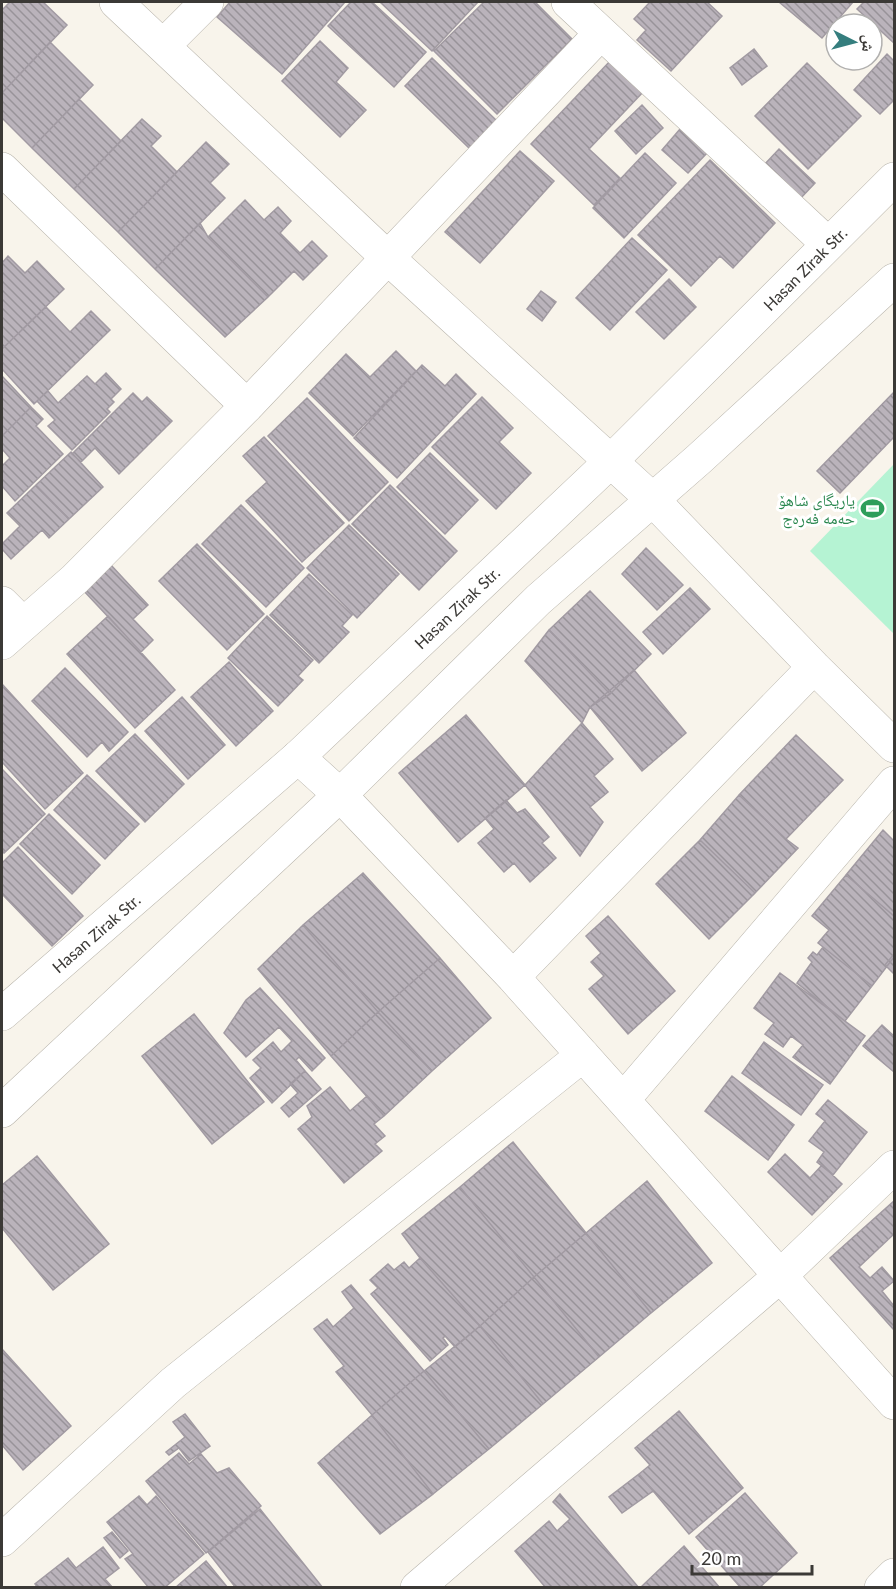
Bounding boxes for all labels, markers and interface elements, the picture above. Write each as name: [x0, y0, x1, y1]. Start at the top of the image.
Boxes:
north arrow: [824, 12, 884, 72]
text: ش: [858, 34, 880, 53]
street label: Hasan Zirak Str.: [759, 223, 850, 314]
place label: یاریگای شاهۆ حەمە فەرەج: [778, 490, 855, 529]
sports icon: یاریگای شاهۆ حەمە فەرەج: [860, 495, 886, 521]
street label: Hasan Zirak Str.: [410, 562, 503, 652]
street label: Hasan Zirak Str.: [48, 889, 144, 976]
scale bar: [692, 1538, 812, 1576]
text: 20 m: [701, 1547, 741, 1569]

